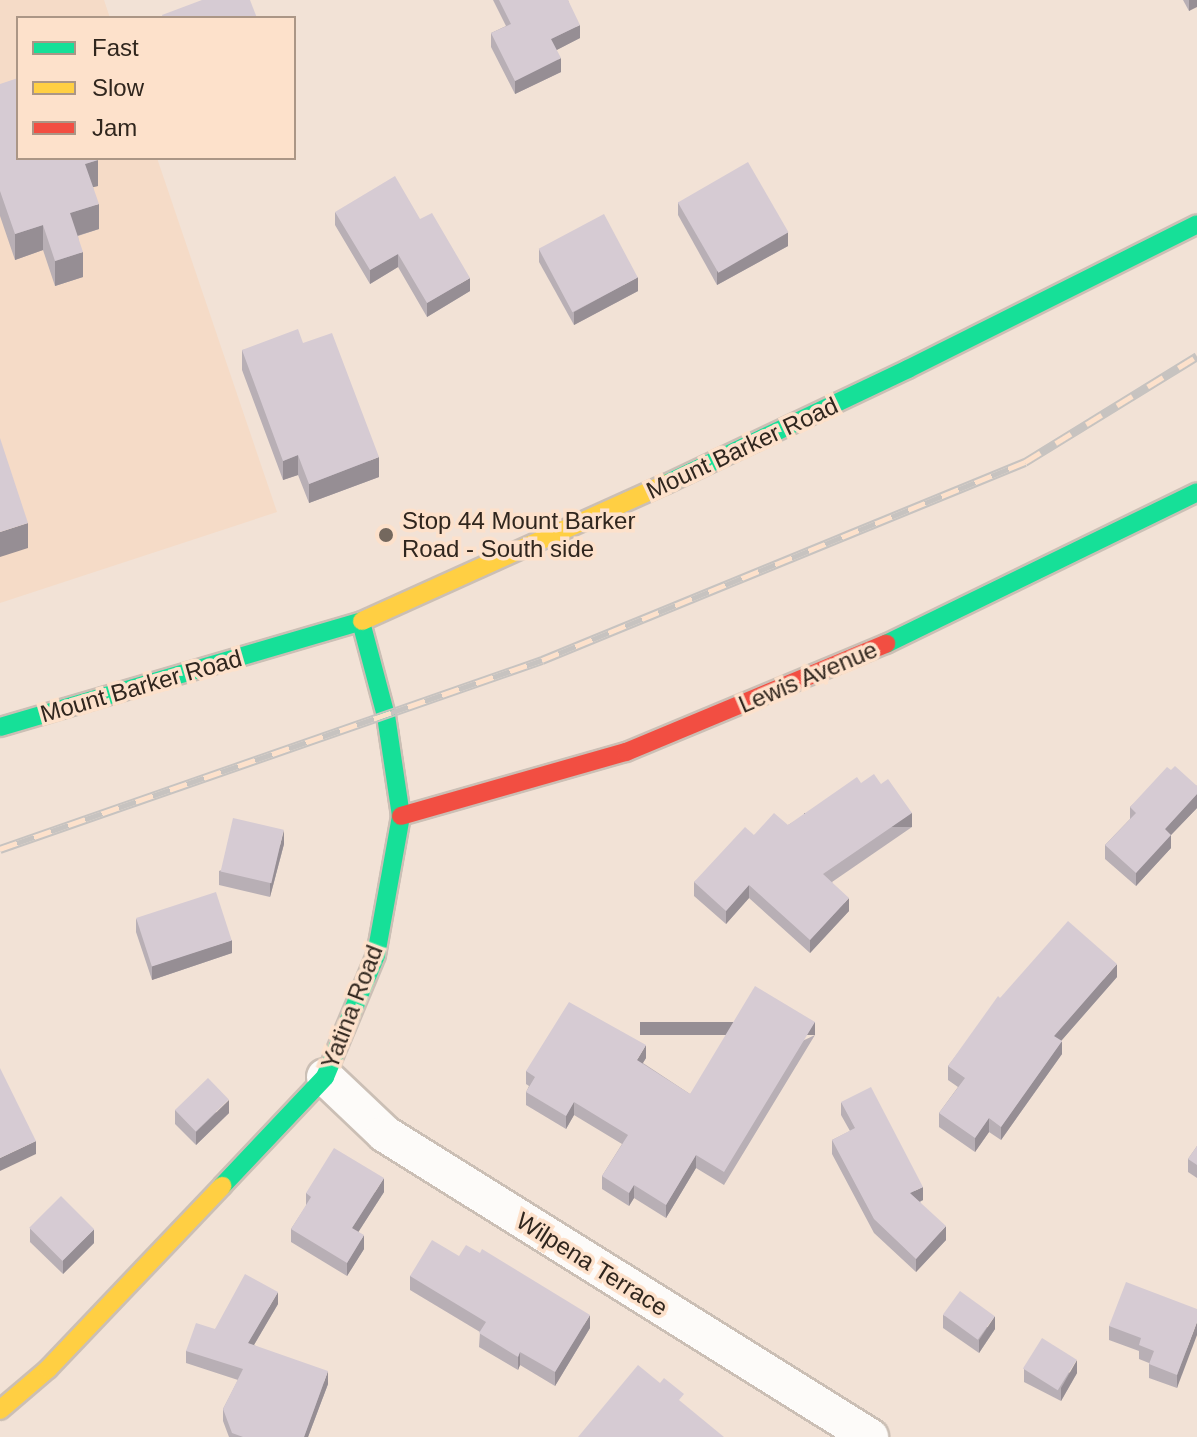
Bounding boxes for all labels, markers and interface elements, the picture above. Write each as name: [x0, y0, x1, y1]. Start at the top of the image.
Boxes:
legend: [16, 16, 296, 160]
text: Fast: [92, 34, 139, 61]
text: Slow: [92, 74, 144, 101]
text: Jam: [92, 114, 137, 141]
street label: Mount Barker Road: [642, 391, 842, 505]
place label: Stop 44 Mount Barker Road - South side: [402, 507, 635, 563]
marker: Stop 44 Mount Barker Road - South side: [377, 526, 395, 544]
street label: Lewis Avenue: [734, 635, 882, 719]
street label: Mount Barker Road: [37, 643, 245, 729]
street label: Yatina Road: [315, 941, 389, 1073]
street label: Wilpena Terrace: [511, 1206, 673, 1322]

